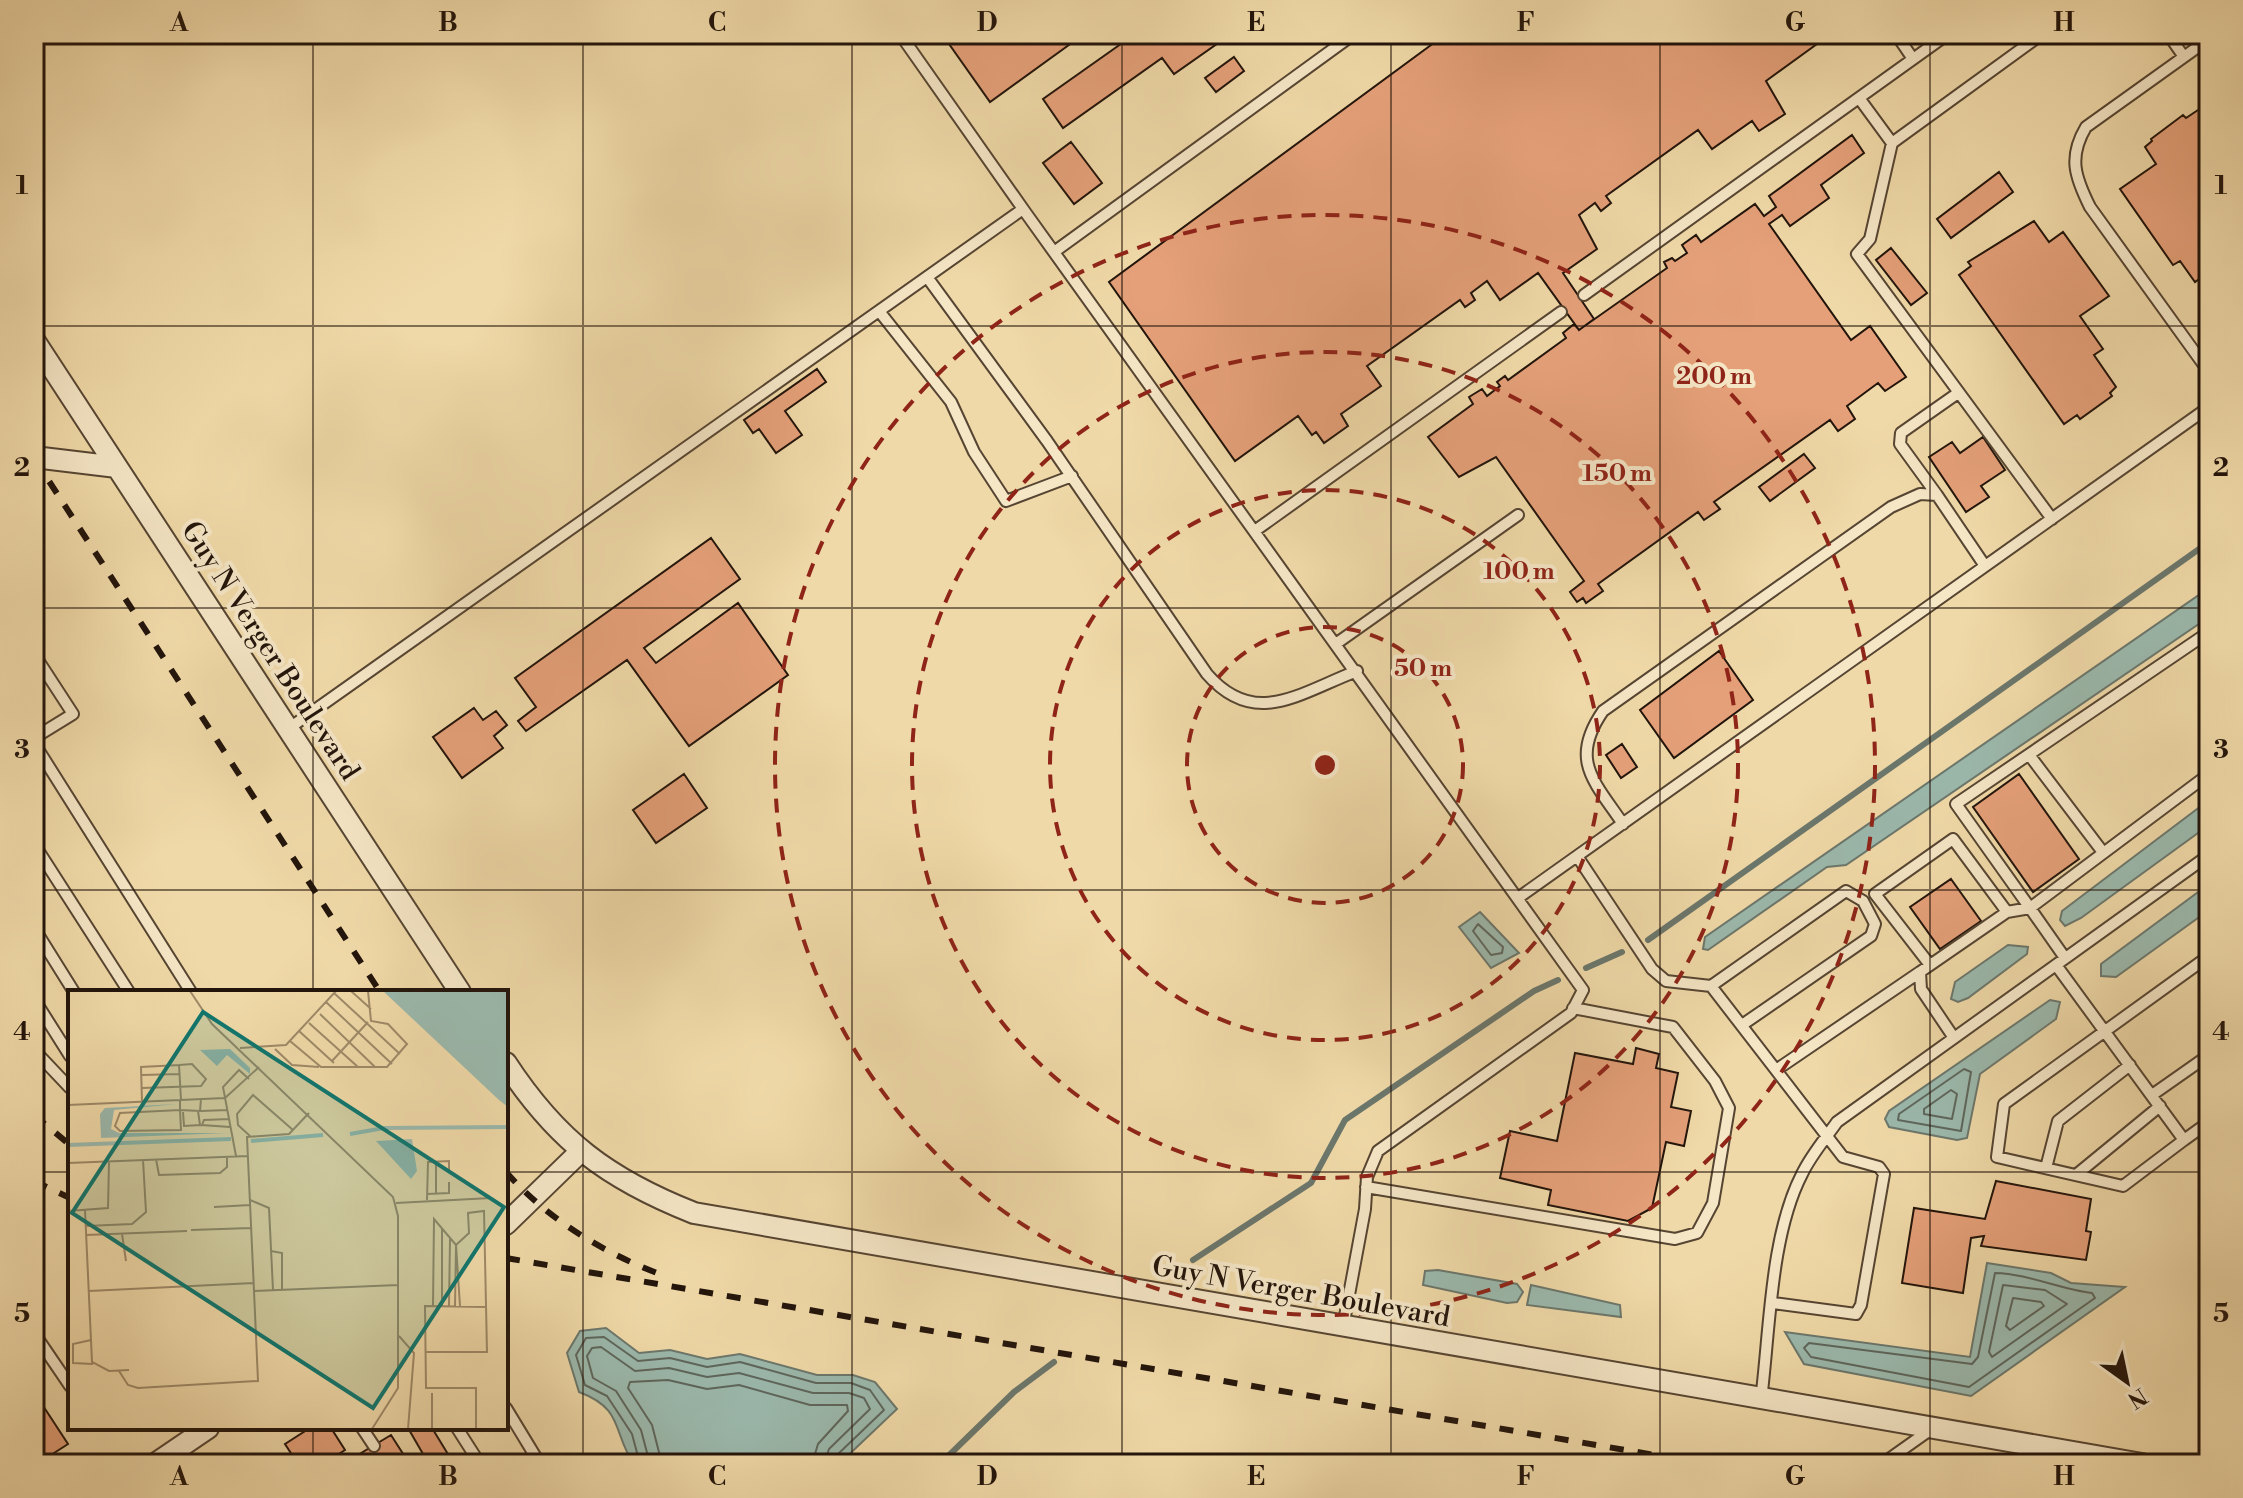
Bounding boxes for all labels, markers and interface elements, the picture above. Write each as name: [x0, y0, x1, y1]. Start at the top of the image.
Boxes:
text: A: [169, 7, 189, 39]
text: B: [438, 7, 458, 39]
text: C: [708, 7, 726, 39]
text: D: [977, 7, 997, 39]
text: E: [1247, 7, 1265, 39]
text: F: [1517, 7, 1535, 39]
text: G: [1785, 7, 1806, 39]
text: H: [2053, 7, 2075, 39]
text: 1: [16, 170, 29, 202]
text: 1: [2215, 170, 2228, 202]
text: 200 m: [1676, 362, 1752, 392]
text: 2: [14, 452, 30, 484]
text: 2: [2213, 452, 2229, 484]
text: 150 m: [1582, 459, 1652, 489]
street label: Guy N Verger Boulevard: [173, 515, 367, 787]
text: 100 m: [1483, 557, 1555, 587]
text: 50 m: [1394, 654, 1452, 684]
text: 3: [14, 734, 30, 766]
text: 3: [2213, 734, 2229, 766]
centre of rings: [1311, 751, 1339, 779]
inset map: [68, 990, 508, 1430]
text: 4: [13, 1016, 31, 1048]
text: 4: [2212, 1016, 2230, 1048]
street label: Guy N Verger Boulevard: [1149, 1249, 1453, 1335]
text: 5: [14, 1298, 30, 1330]
text: 5: [2213, 1298, 2229, 1330]
north arrow: [2087, 1342, 2167, 1422]
text: N: [2122, 1381, 2152, 1414]
text: A: [169, 1461, 189, 1493]
text: B: [438, 1461, 458, 1493]
text: C: [708, 1461, 726, 1493]
text: D: [977, 1461, 997, 1493]
text: E: [1247, 1461, 1265, 1493]
text: F: [1517, 1461, 1535, 1493]
text: G: [1785, 1461, 1806, 1493]
text: H: [2053, 1461, 2075, 1493]

